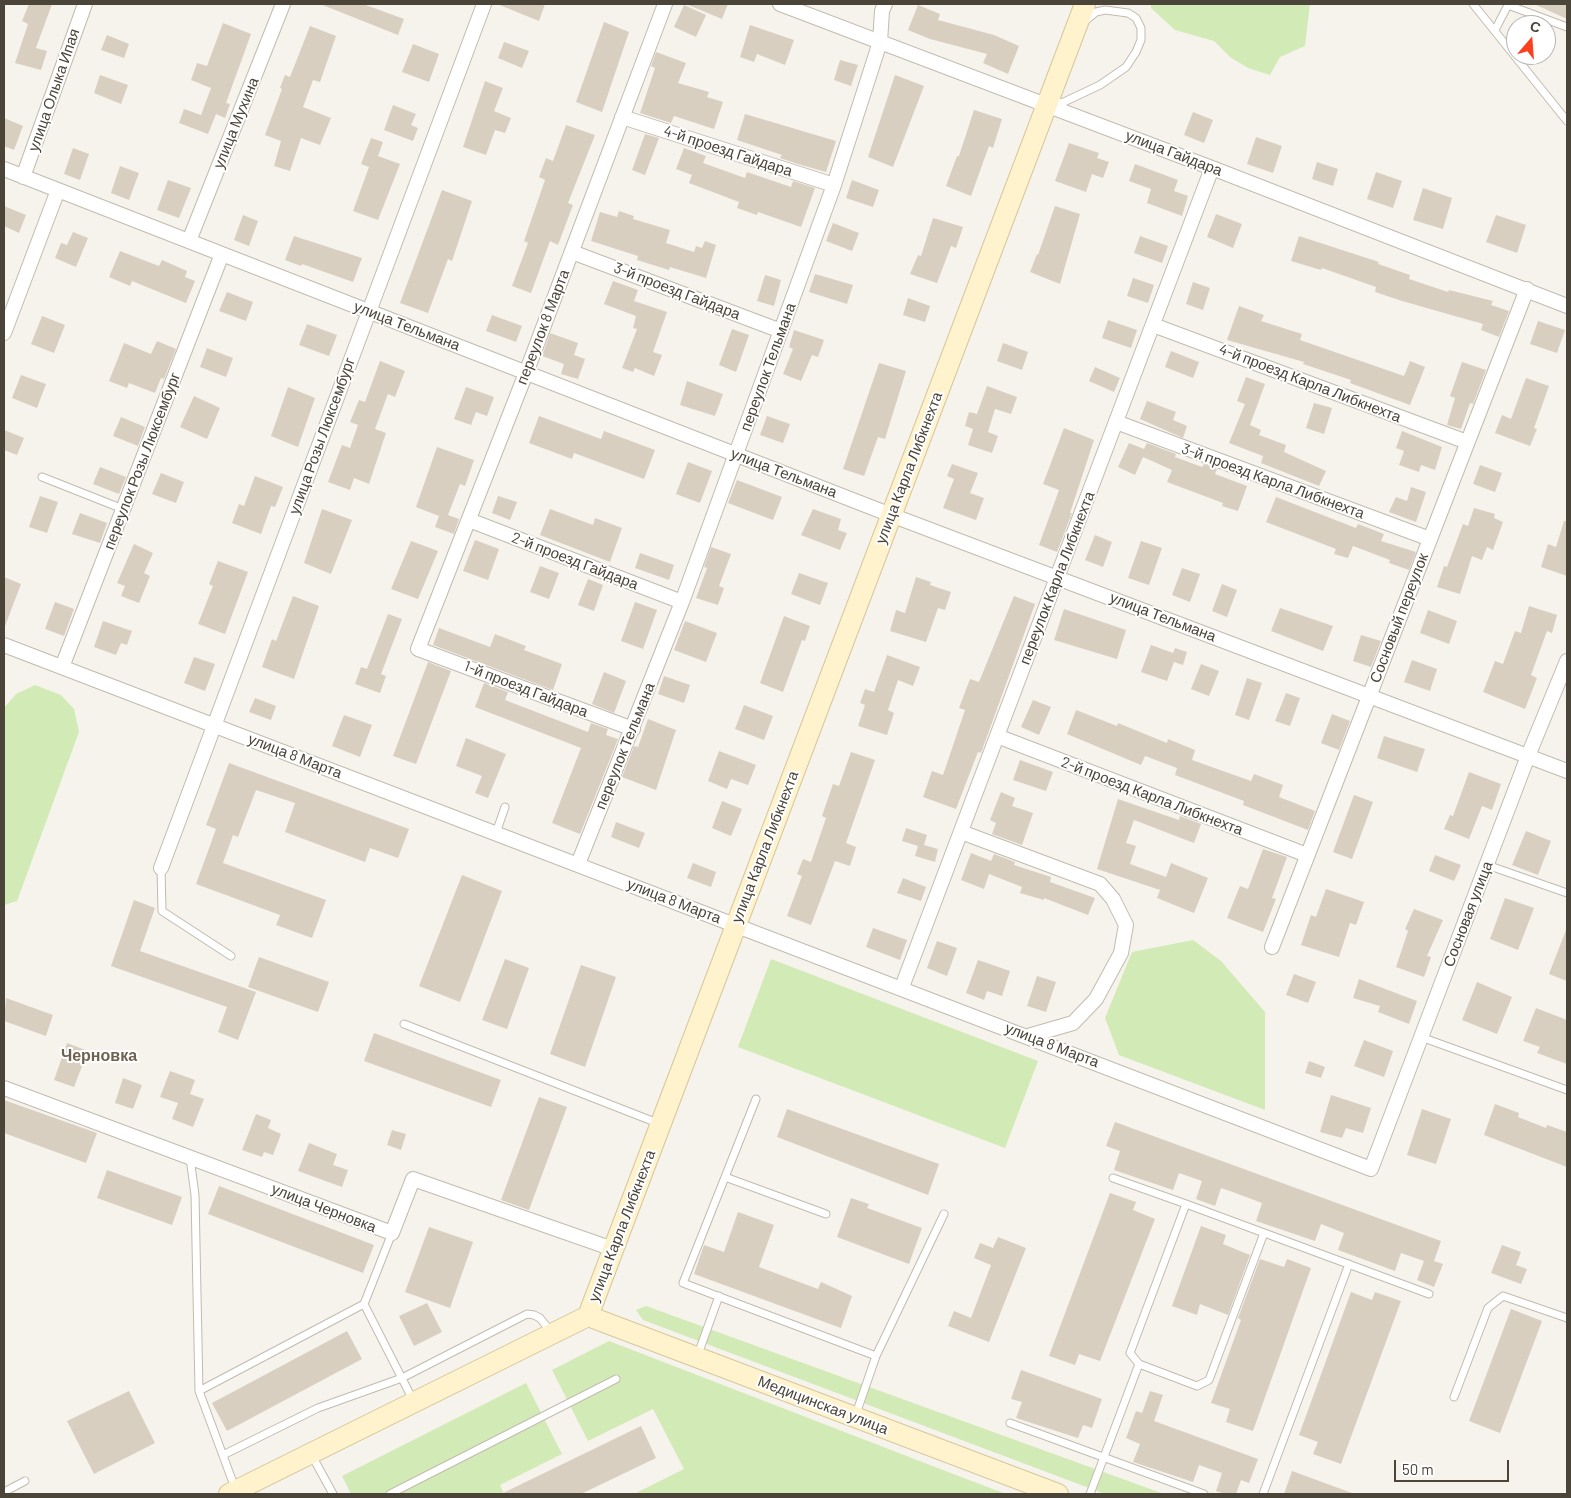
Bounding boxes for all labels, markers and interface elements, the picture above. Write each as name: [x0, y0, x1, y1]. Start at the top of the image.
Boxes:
north arrow: [1506, 15, 1556, 65]
text: С: [1528, 17, 1543, 36]
street label: улица Олыка Ипая: [25, 26, 83, 154]
street label: улица Мухина: [210, 75, 262, 171]
street label: 4-й проезд Гайдара: [661, 122, 795, 180]
street label: улица Гайдара: [1123, 126, 1225, 180]
street label: 3-й проезд Гайдара: [611, 259, 743, 323]
street label: переулок 8 Марта: [513, 267, 573, 387]
street label: улица Тельмана: [351, 297, 463, 355]
street label: переулок Тельмана: [736, 300, 800, 434]
street label: 4-й проезд Карла Либкнехта: [1216, 340, 1404, 426]
street label: улица Розы Люксембург: [285, 355, 359, 517]
street label: переулок Розы Люксембург: [100, 370, 184, 552]
street label: улица Карла Либкнехта: [872, 389, 946, 547]
street label: 3-й проезд Карла Либкнехта: [1179, 440, 1367, 522]
street label: улица Тельмана: [728, 444, 840, 502]
street label: переулок Карла Либкнехта: [1016, 489, 1098, 667]
street label: 2-й проезд Гайдара: [509, 529, 641, 593]
street label: Сосновый переулок: [1366, 551, 1432, 685]
street label: улица Тельмана: [1107, 588, 1219, 646]
street label: 1-й проезд Гайдара: [461, 657, 591, 721]
street label: переулок Тельмана: [591, 680, 659, 812]
street label: улица 8 Марта: [246, 730, 344, 782]
street label: 2-й проезд Карла Либкнехта: [1058, 753, 1246, 839]
street label: улица Карла Либкнехта: [728, 768, 802, 926]
street label: Сосновая улица: [1440, 859, 1496, 969]
street label: улица 8 Марта: [625, 875, 723, 927]
street label: улица 8 Марта: [1003, 1019, 1101, 1071]
district label: Черновка: [61, 1046, 137, 1066]
street label: улица Карла Либкнехта: [585, 1147, 659, 1305]
street label: улица Черновка: [269, 1180, 379, 1236]
street label: Медицинская улица: [755, 1372, 891, 1438]
scale bar: [1396, 1450, 1511, 1482]
text: 50 m: [1402, 1460, 1434, 1478]

